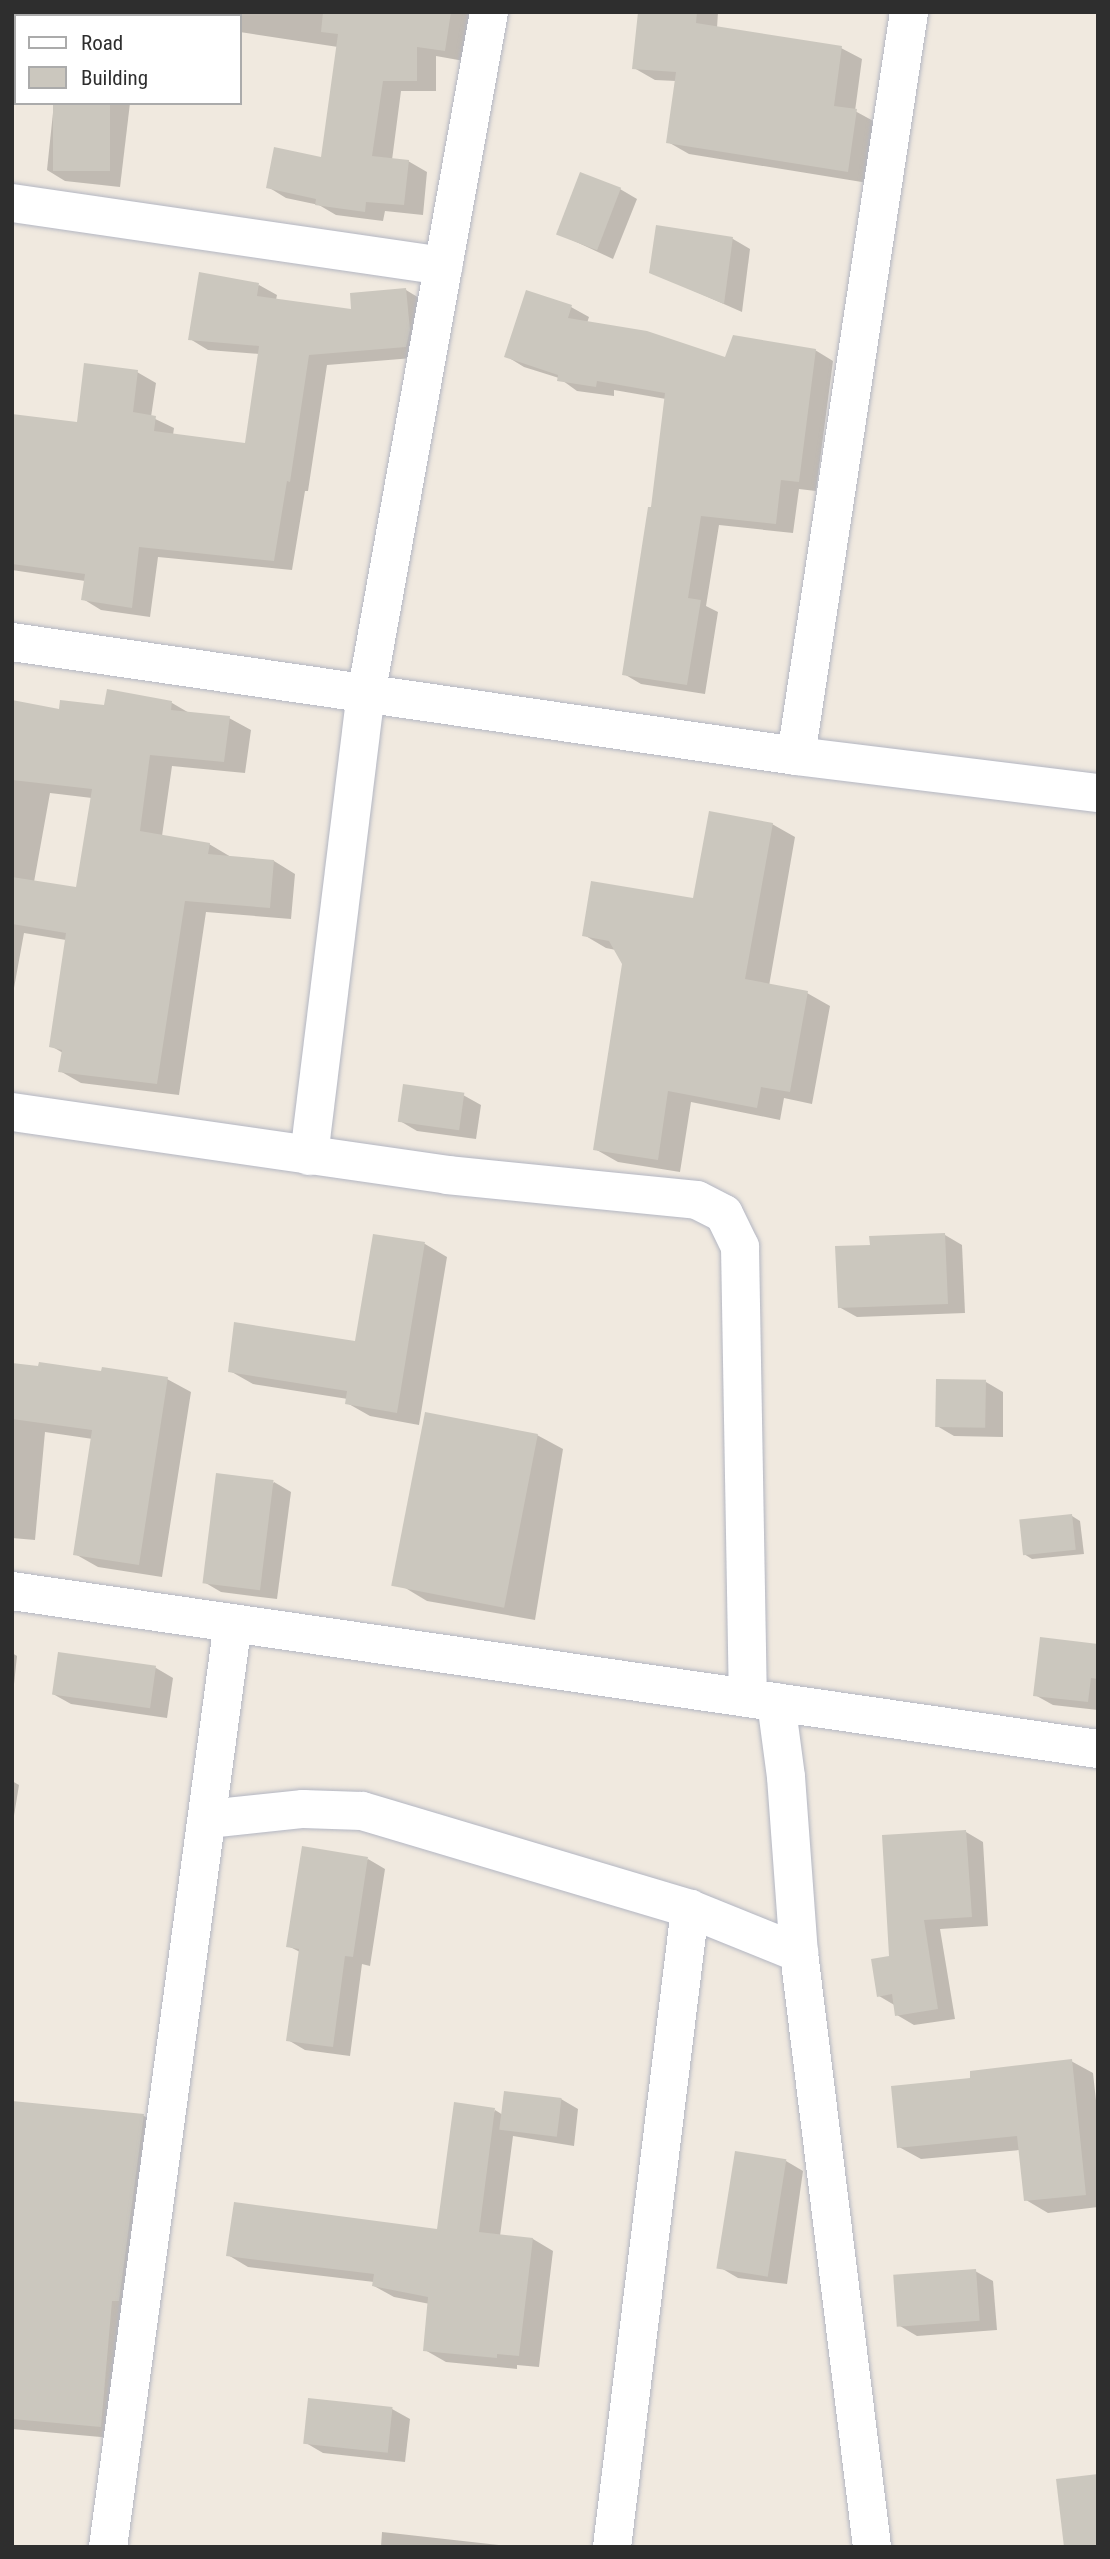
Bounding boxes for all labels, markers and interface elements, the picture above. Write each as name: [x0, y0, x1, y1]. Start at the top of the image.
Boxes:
legend: [14, 14, 242, 105]
text: Road: [81, 31, 123, 55]
text: Building: [81, 66, 148, 90]

